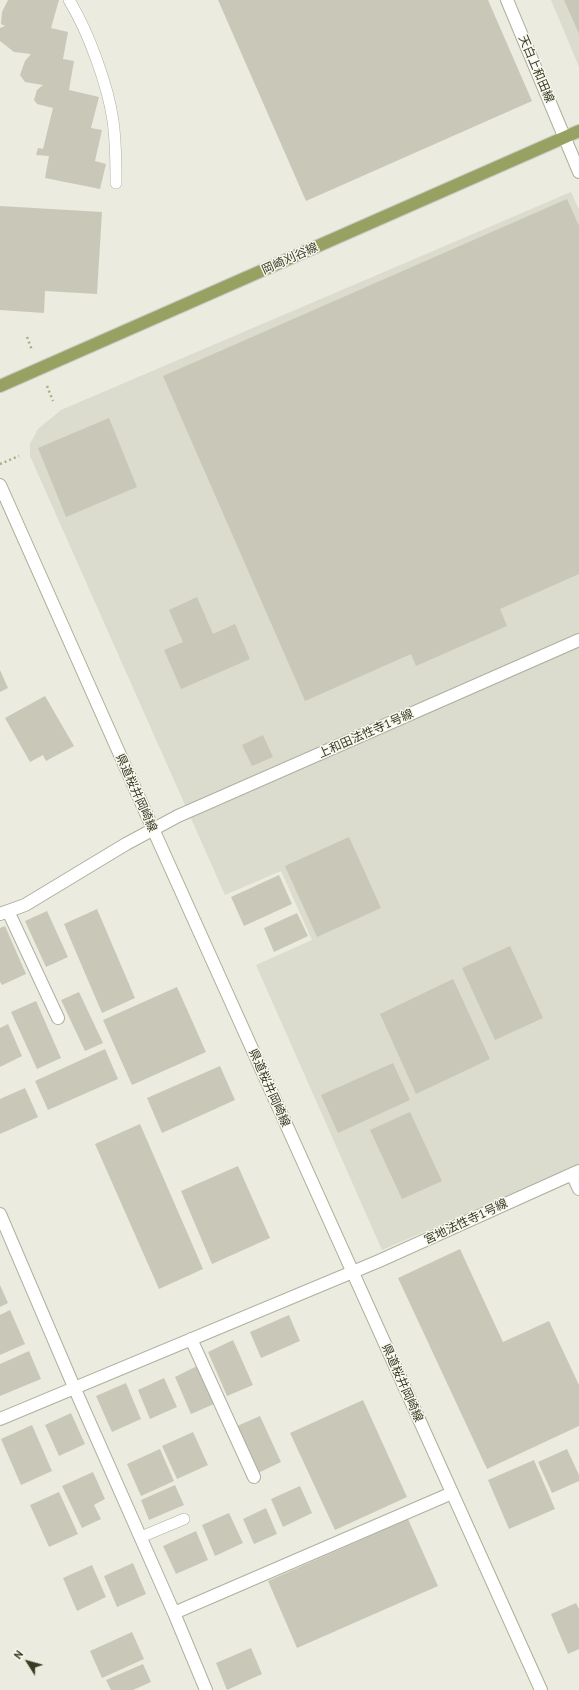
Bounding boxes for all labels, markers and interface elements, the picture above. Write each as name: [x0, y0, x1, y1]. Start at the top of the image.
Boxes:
street label: 天白上和田線: [515, 33, 557, 105]
street label: 岡崎刈谷線: [260, 240, 320, 278]
street label: 上和田法性寺1号線: [316, 707, 416, 761]
street label: 県道桜井岡崎線: [112, 752, 160, 834]
street label: 県道桜井岡崎線: [245, 1047, 293, 1129]
street label: 宮地法性寺1号線: [422, 1196, 510, 1248]
street label: 県道桜井岡崎線: [378, 1342, 426, 1424]
north arrow: [8, 1642, 48, 1682]
text: N: [11, 1648, 26, 1662]

